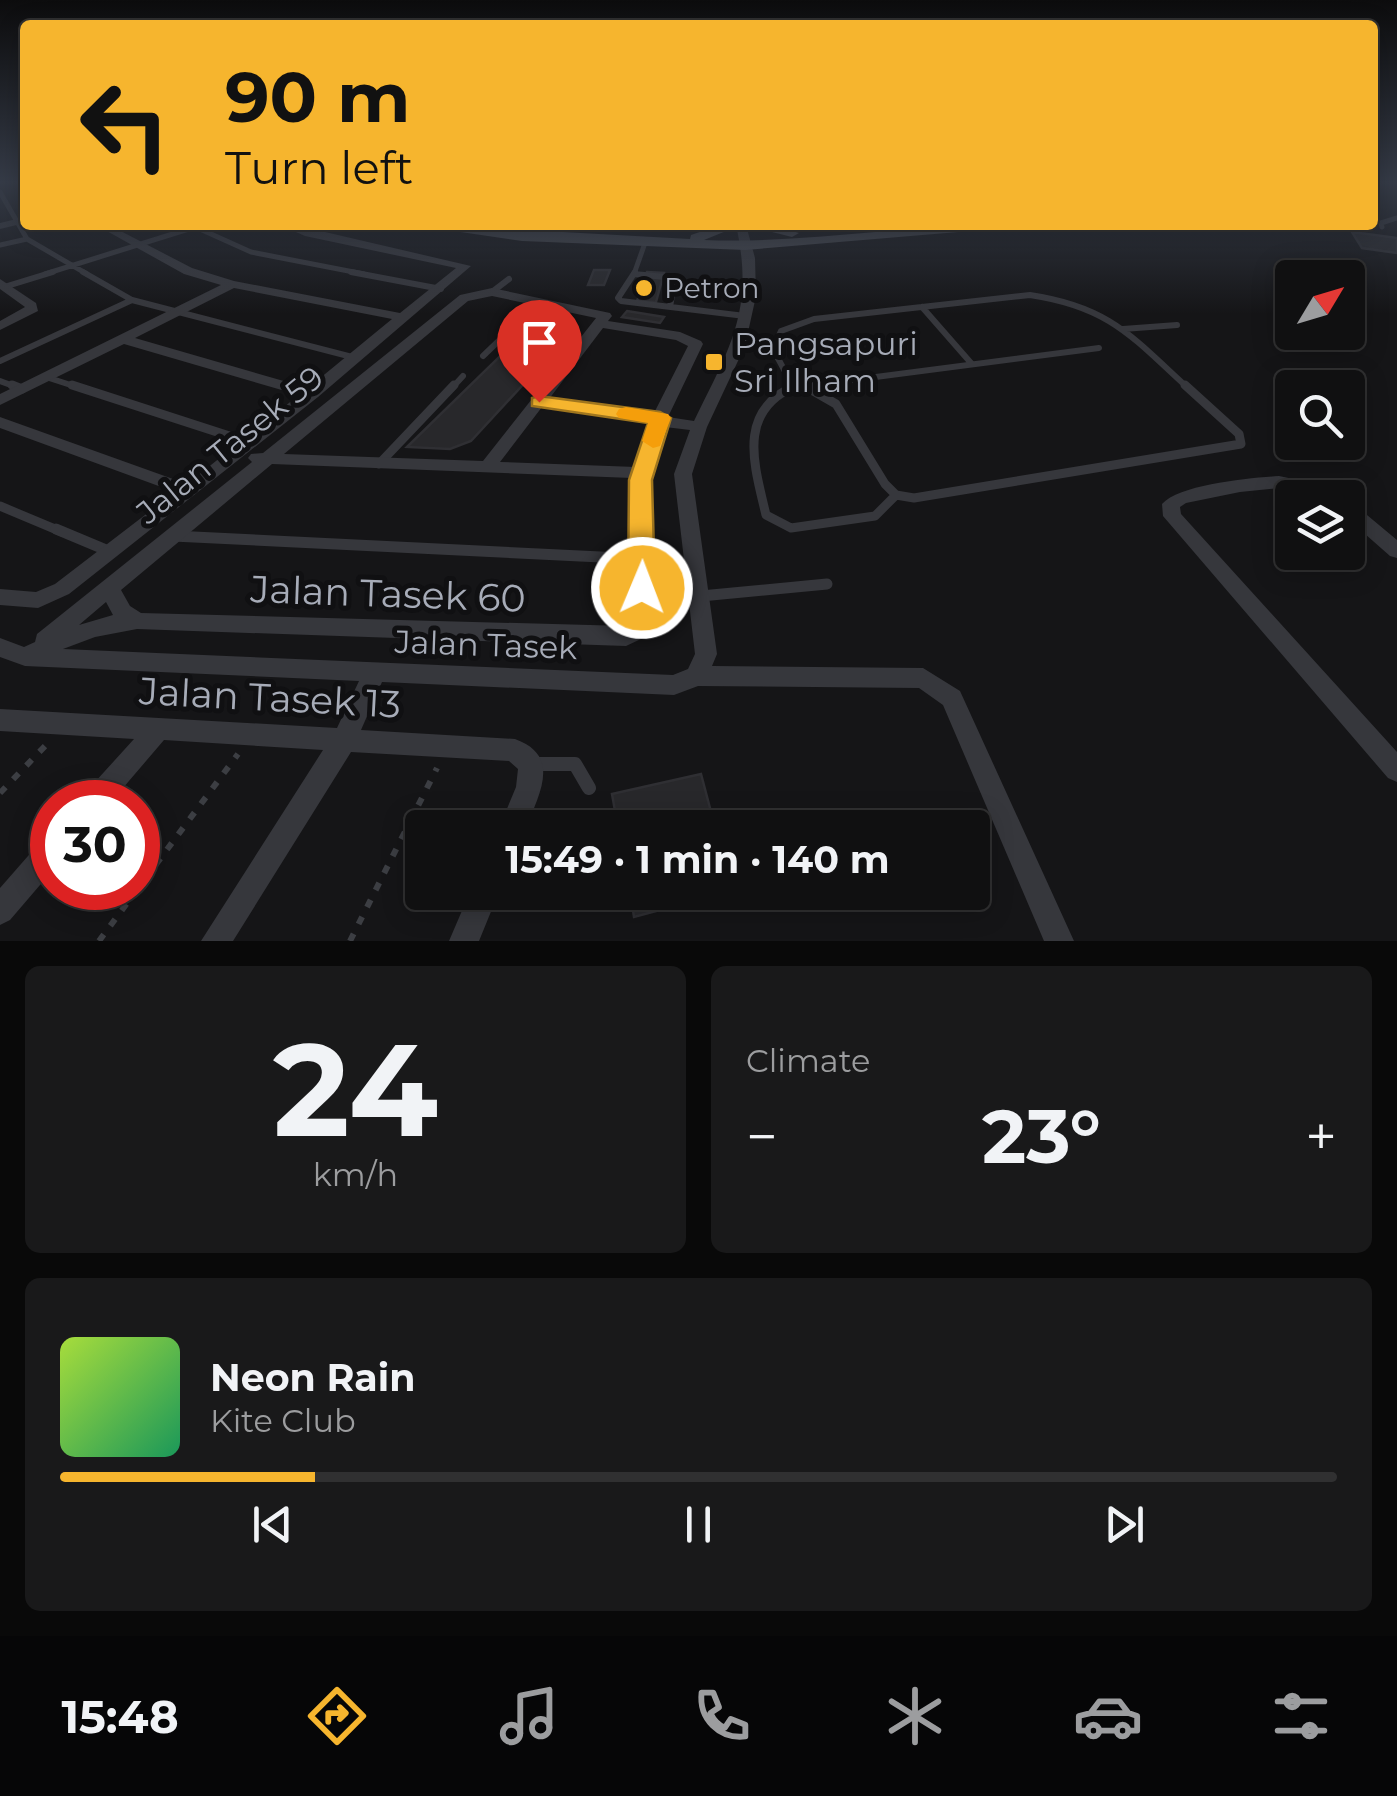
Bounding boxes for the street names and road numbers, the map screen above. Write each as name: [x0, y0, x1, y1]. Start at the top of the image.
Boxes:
street label: Jalan Tasek 59: [128, 357, 331, 532]
street label: Jalan Tasek 60: [249, 565, 526, 622]
street label: Jalan Tasek: [393, 622, 578, 667]
street label: Jalan Tasek 13: [137, 667, 402, 728]

